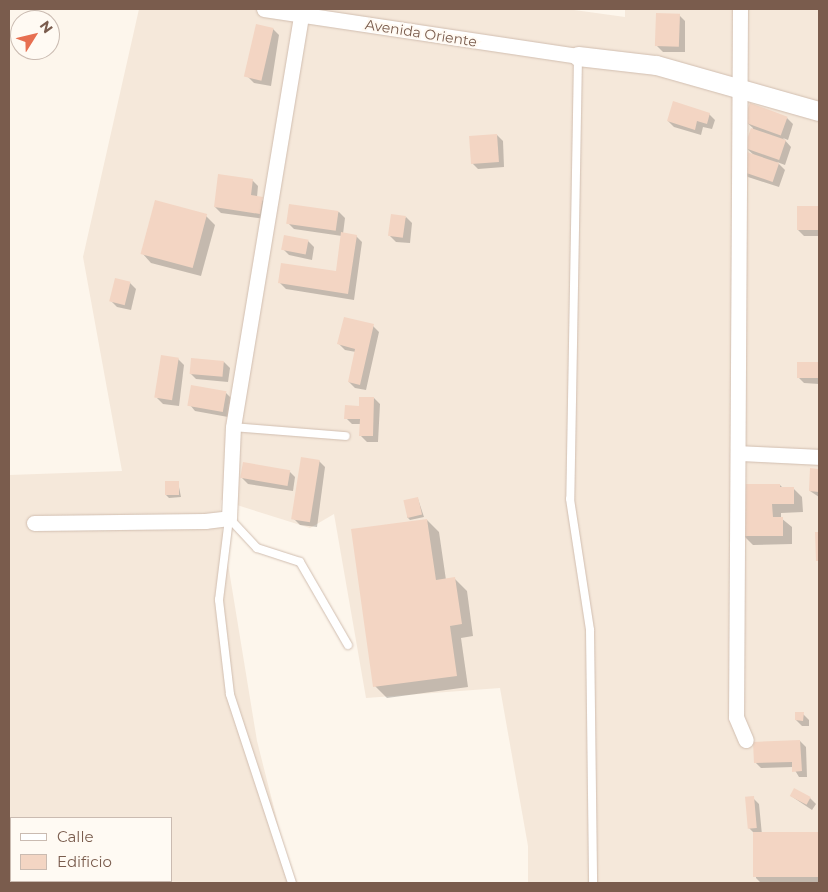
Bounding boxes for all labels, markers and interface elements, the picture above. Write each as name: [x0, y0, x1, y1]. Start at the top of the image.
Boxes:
north arrow: [10, 10, 60, 60]
street label: Avenida Oriente: [364, 16, 478, 50]
text: N: [36, 17, 57, 37]
legend: [10, 817, 172, 882]
text: Calle: [57, 827, 94, 846]
text: Edificio: [57, 852, 112, 871]

